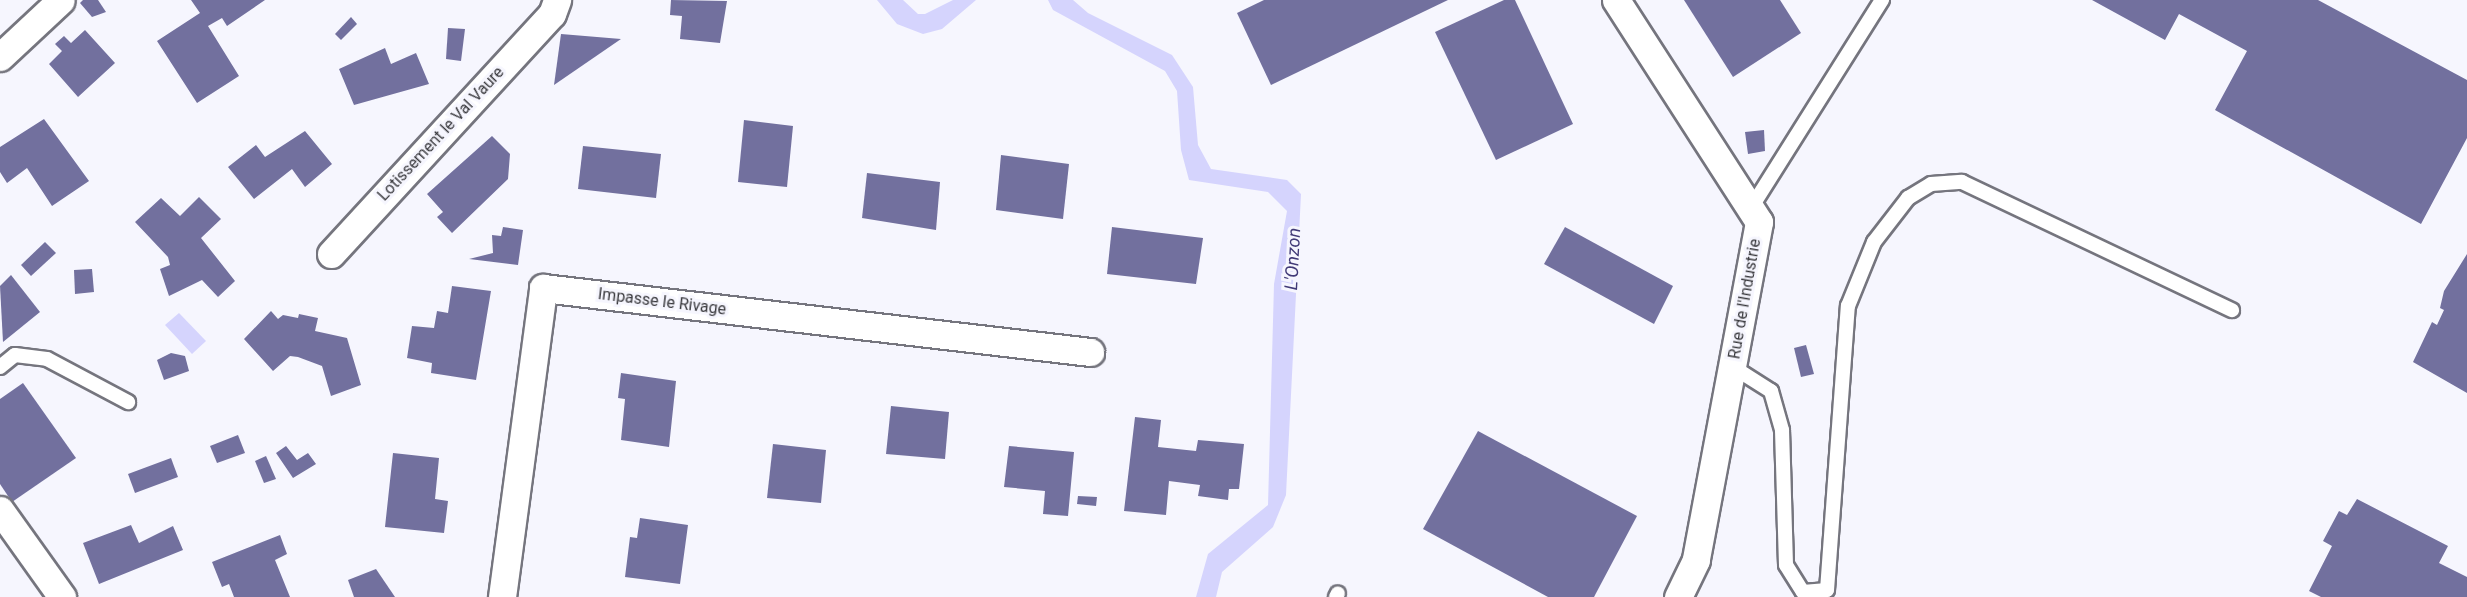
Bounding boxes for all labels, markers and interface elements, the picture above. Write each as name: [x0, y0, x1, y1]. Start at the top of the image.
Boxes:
street label: Lotissement le Val Vaure: [374, 63, 508, 205]
water label: L'Onzon: [1281, 227, 1305, 291]
street label: Rue de l'Industrie: [1725, 237, 1765, 361]
street label: Impasse le Rivage: [597, 285, 727, 319]

